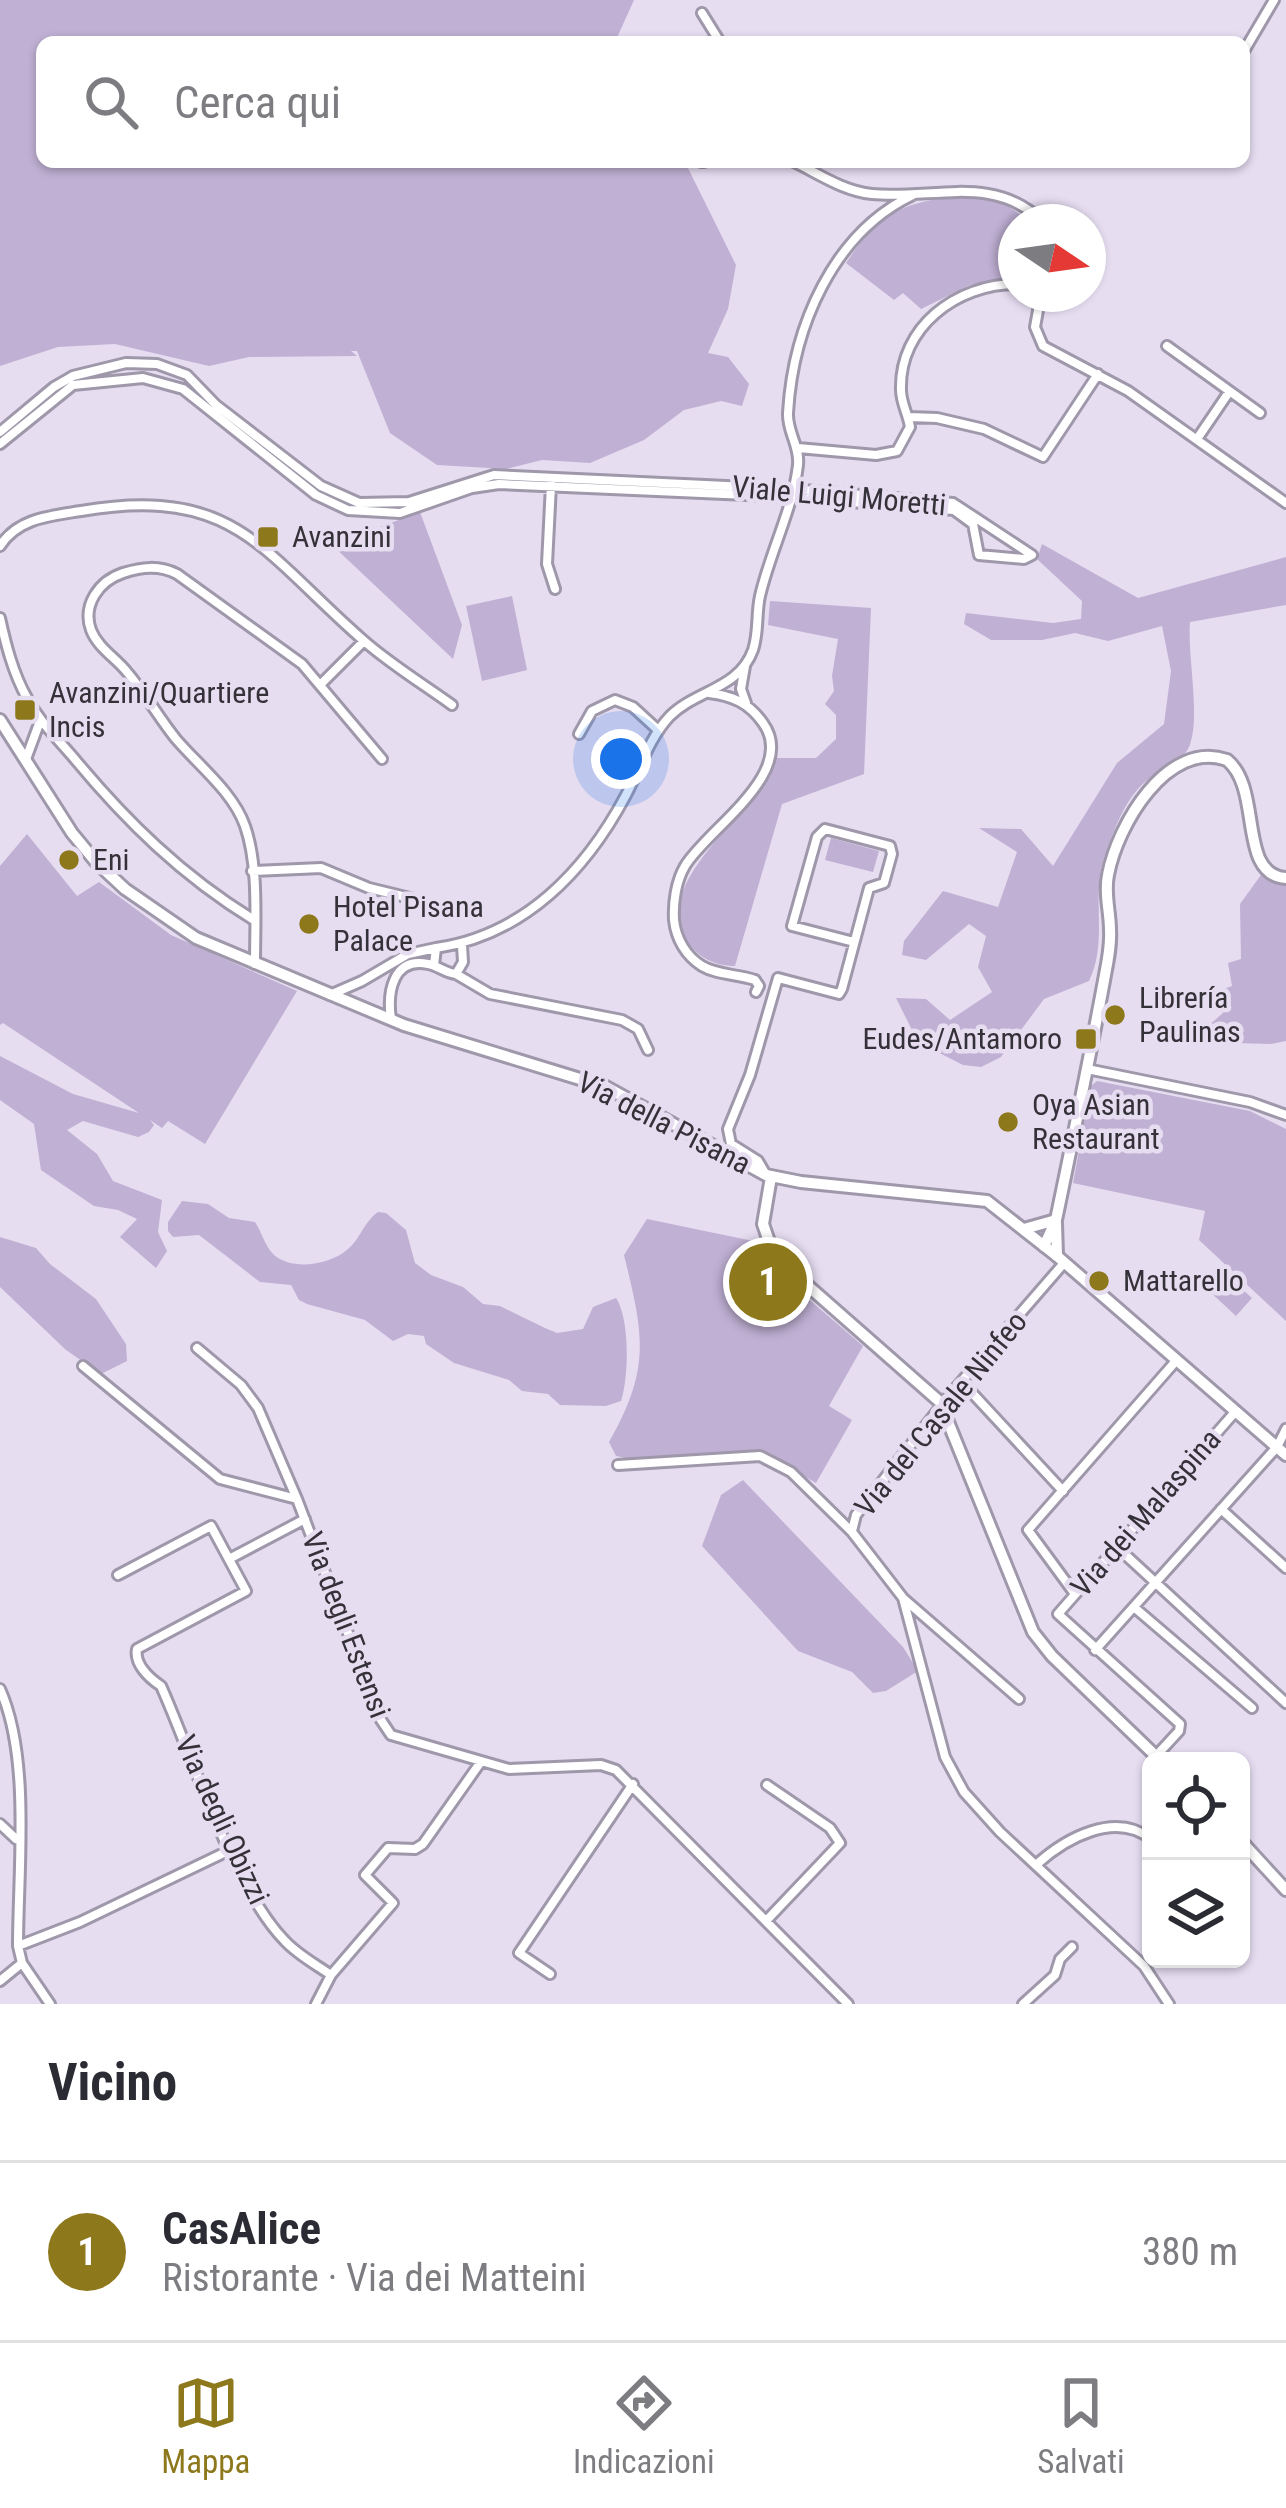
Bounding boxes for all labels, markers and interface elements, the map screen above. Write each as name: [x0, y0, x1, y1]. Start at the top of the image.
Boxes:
search box: [36, 36, 1250, 168]
icon: search: [78, 69, 144, 135]
text: Cerca qui: [174, 76, 341, 129]
north arrow: [998, 204, 1106, 312]
street label: Viale Luigi Moretti: [731, 469, 948, 522]
place label: Avanzini: [292, 519, 392, 554]
marker: Avanzini: [255, 524, 281, 550]
place label: Avanzini/Quartiere Incis: [49, 675, 269, 744]
marker: Avanzini/Quartiere Incis: [12, 697, 38, 723]
your location: [591, 729, 651, 789]
place label: Eni: [93, 842, 129, 877]
marker: Eni: [56, 847, 82, 873]
place label: Hotel Pisana Palace: [333, 889, 484, 958]
marker: Hotel Pisana Palace: [296, 911, 322, 937]
place label: Librería Paulinas: [1139, 980, 1241, 1049]
marker: Librería Paulinas: [1102, 1002, 1128, 1028]
place label: Eudes/Antamoro: [862, 1021, 1062, 1056]
marker: Eudes/Antamoro: [1073, 1026, 1099, 1052]
street label: Via della Pisana: [572, 1064, 757, 1181]
place label: Oya Asian Restaurant: [1032, 1087, 1160, 1156]
marker: Oya Asian Restaurant: [995, 1109, 1021, 1135]
pin: 1: [729, 1237, 807, 1327]
place label: Mattarello: [1123, 1263, 1244, 1298]
marker: Mattarello: [1086, 1268, 1112, 1294]
street label: Via del Casale Ninfeo: [847, 1304, 1034, 1523]
street label: Via dei Malaspina: [1063, 1422, 1228, 1603]
street label: Via degli Estensi: [295, 1527, 398, 1723]
street label: Via degli Obizzi: [168, 1730, 277, 1910]
map controls: [1142, 1752, 1250, 1968]
button: locate: [1142, 1752, 1250, 1860]
button: layers: [1142, 1860, 1250, 1968]
text: Vicino: [48, 2053, 177, 2112]
text: CasAlice: [162, 2202, 321, 2255]
text: 1: [77, 2229, 97, 2275]
text: 380 m: [1142, 2229, 1238, 2275]
text: Ristorante · Via dei Matteini: [162, 2255, 586, 2301]
tab: Mappa: [161, 2370, 250, 2481]
tab: Indicazioni: [573, 2370, 715, 2481]
tab: Salvati: [1037, 2370, 1125, 2481]

